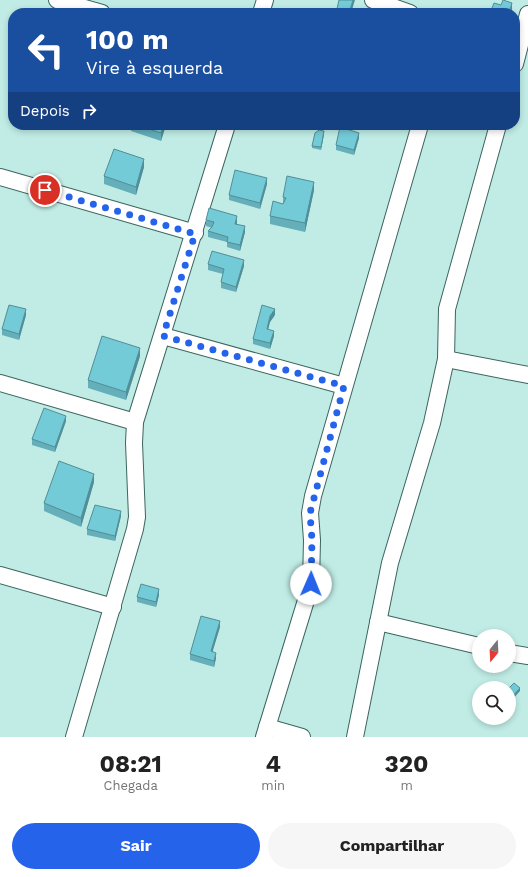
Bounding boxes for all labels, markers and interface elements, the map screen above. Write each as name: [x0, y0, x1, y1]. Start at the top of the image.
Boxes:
text: 100 m: [86, 23, 169, 56]
icon: left: [20, 24, 72, 76]
text: Vire à esquerda: [86, 57, 223, 78]
icon: right: [78, 100, 100, 122]
text: Depois: [20, 102, 70, 120]
pin: [28, 173, 62, 207]
icon: arrive: [34, 179, 56, 201]
position arrow: [290, 563, 332, 605]
north arrow: [472, 629, 516, 673]
map controls: [472, 629, 516, 725]
button: search: [472, 681, 516, 725]
text: 08:21: [99, 750, 162, 778]
text: 4: [265, 750, 281, 778]
text: 320: [385, 750, 429, 778]
text: Chegada: [104, 778, 158, 793]
text: min: [261, 778, 285, 793]
text: m: [400, 778, 413, 793]
button: Sair: [12, 823, 260, 869]
button: Compartilhar: [268, 823, 516, 869]

